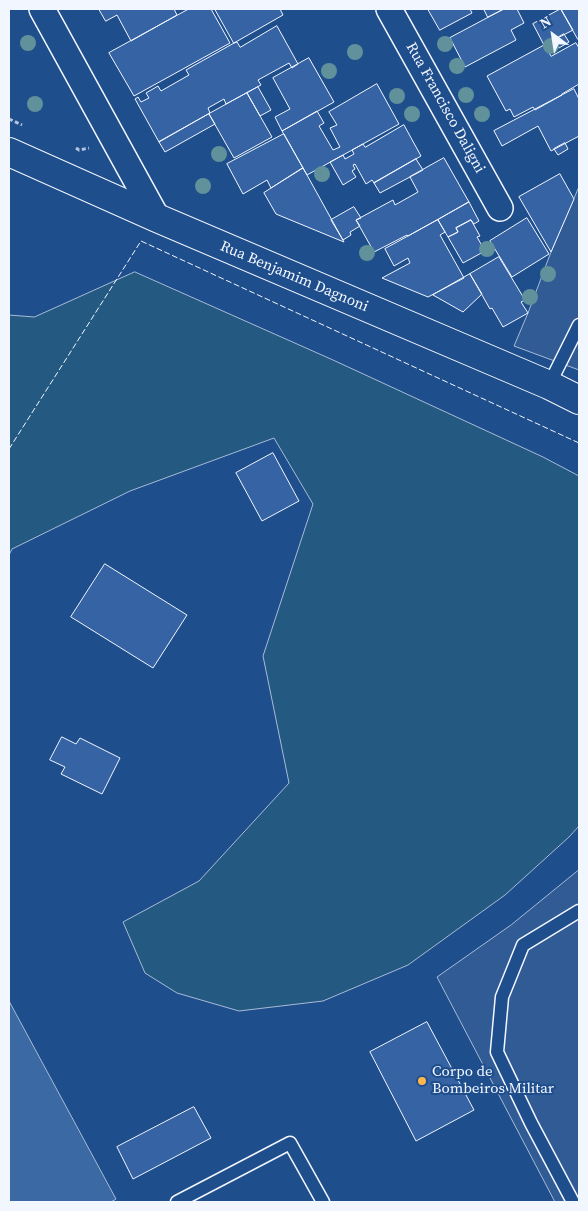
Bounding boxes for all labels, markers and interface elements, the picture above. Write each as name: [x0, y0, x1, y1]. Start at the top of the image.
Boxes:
north arrow: [528, 10, 578, 60]
text: N: [536, 11, 555, 33]
street label: Rua Francisco Daligni: [402, 40, 488, 176]
street label: Rua Benjamim Dagnoni: [217, 238, 371, 316]
place label: Corpo de Bombeiros Militar: [432, 1063, 554, 1098]
marker: Corpo de Bombeiros Militar: [416, 1075, 428, 1087]

